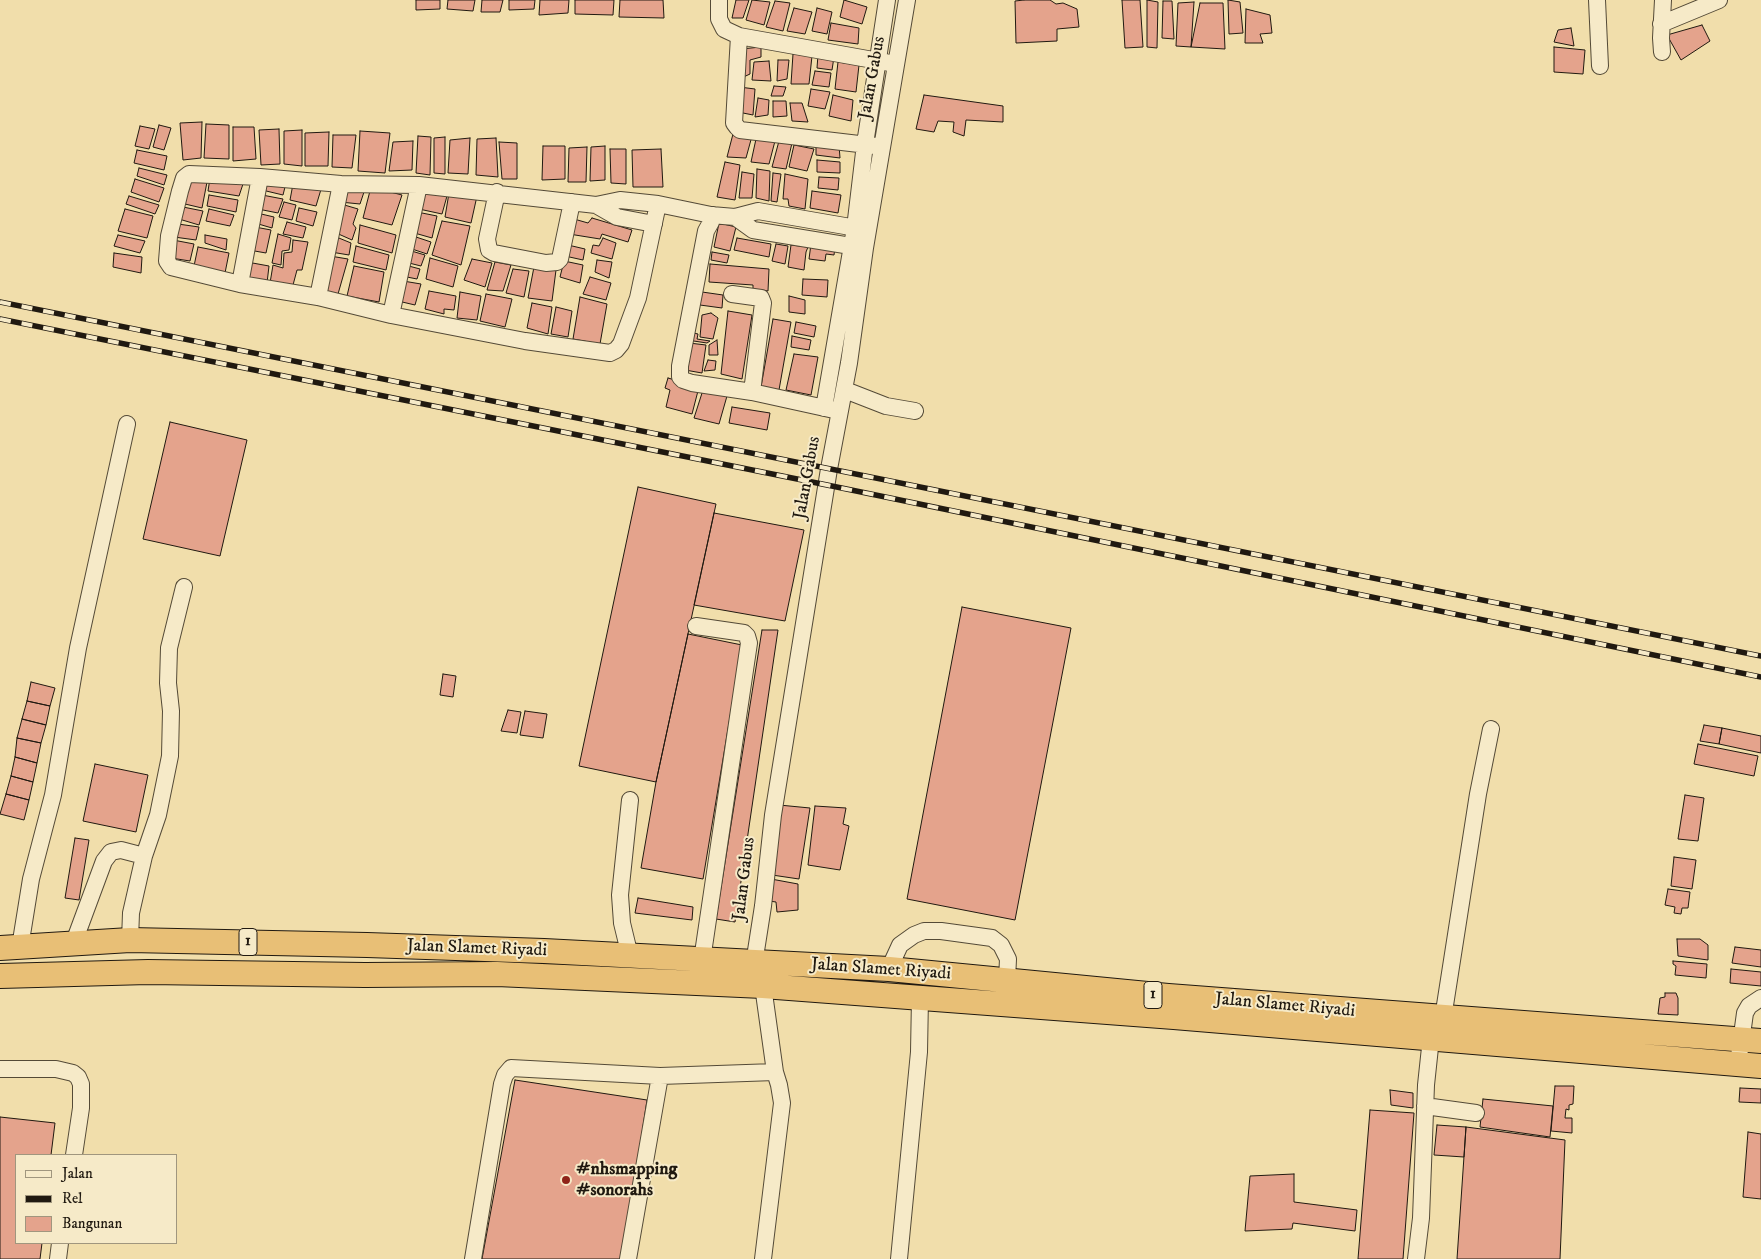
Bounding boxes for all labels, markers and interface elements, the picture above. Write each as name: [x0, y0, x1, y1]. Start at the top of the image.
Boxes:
street label: Jalan Gabus: [855, 35, 891, 121]
street label: Jalan Gabus: [790, 435, 826, 521]
street label: Jalan Gabus: [729, 836, 761, 922]
road number: 1: [239, 929, 257, 956]
street label: Jalan Slamet Riyadi: [407, 936, 547, 962]
street label: Jalan Slamet Riyadi: [810, 954, 952, 986]
road number: 1: [1144, 982, 1162, 1008]
street label: Jalan Slamet Riyadi: [1214, 989, 1356, 1023]
legend: [15, 1154, 178, 1244]
place label: #nhsmapping #sonorahs: [576, 1159, 677, 1202]
text: Jalan: [62, 1164, 93, 1183]
marker: #nhsmapping #sonorahs: [560, 1174, 572, 1186]
text: Rel: [62, 1189, 83, 1208]
text: Bangunan: [62, 1214, 122, 1233]

